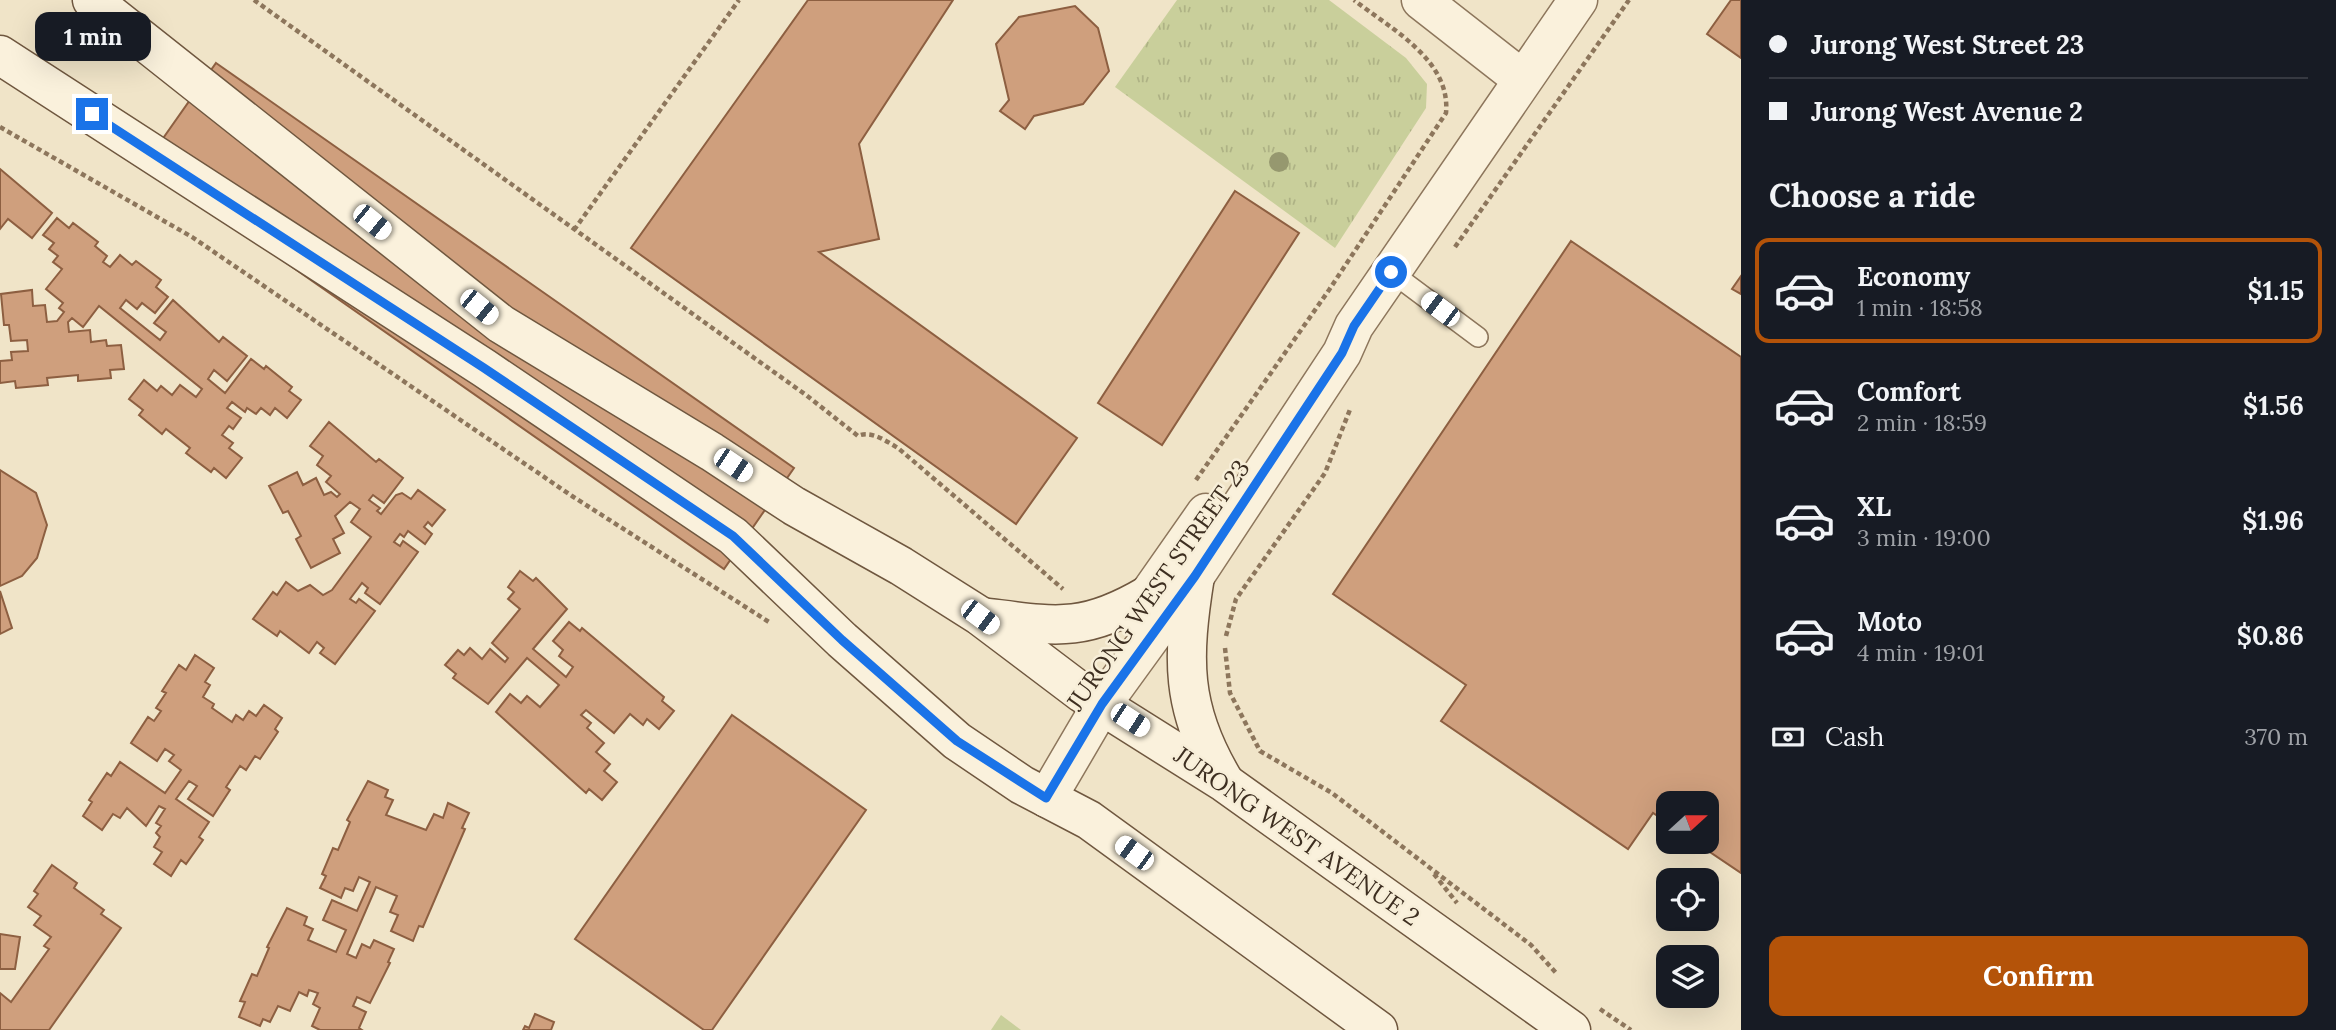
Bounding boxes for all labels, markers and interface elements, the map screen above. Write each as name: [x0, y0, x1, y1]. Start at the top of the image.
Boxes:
callout: 1 min: [34, 12, 150, 61]
text: 1 min: [64, 22, 122, 51]
text: Jurong West Street 23: [1811, 28, 2084, 61]
text: Jurong West Avenue 2: [1811, 95, 2083, 128]
route end: [76, 98, 108, 130]
text: Choose a ride: [1769, 175, 1976, 216]
car: [350, 201, 395, 243]
route start: [1375, 256, 1407, 288]
icon: car: [1773, 259, 1836, 322]
text: Economy: [1857, 260, 1970, 293]
text: $1.15: [2248, 274, 2304, 307]
car: [457, 286, 502, 328]
car: [1417, 288, 1464, 330]
text: 1 min · 18:58: [1857, 293, 1983, 322]
icon: car: [1773, 374, 1836, 437]
text: Comfort: [1857, 375, 1961, 408]
text: $1.56: [2243, 389, 2304, 422]
text: 2 min · 18:59: [1857, 408, 1987, 437]
car: [710, 445, 757, 485]
street label: JURONG WEST STREET 23: [1059, 454, 1257, 717]
icon: car: [1773, 489, 1836, 552]
text: XL: [1857, 490, 1891, 523]
text: $1.96: [2242, 504, 2304, 537]
text: 3 min · 19:00: [1857, 523, 1991, 552]
car: [957, 596, 1004, 638]
icon: car: [1773, 604, 1836, 667]
text: Moto: [1857, 605, 1922, 638]
text: $0.86: [2237, 619, 2304, 652]
text: 4 min · 19:01: [1857, 638, 1984, 667]
car: [1107, 700, 1154, 740]
icon: cash: [1769, 718, 1807, 756]
text: Cash: [1825, 720, 1884, 753]
text: 370 m: [2244, 722, 2308, 751]
street label: JURONG WEST AVENUE 2: [1167, 739, 1426, 933]
north arrow: [1656, 791, 1718, 854]
map controls: [1656, 791, 1719, 1008]
car: [1111, 832, 1158, 874]
button: locate: [1656, 868, 1719, 931]
button: Confirm: [1769, 936, 2308, 1016]
button: layers: [1656, 945, 1719, 1008]

